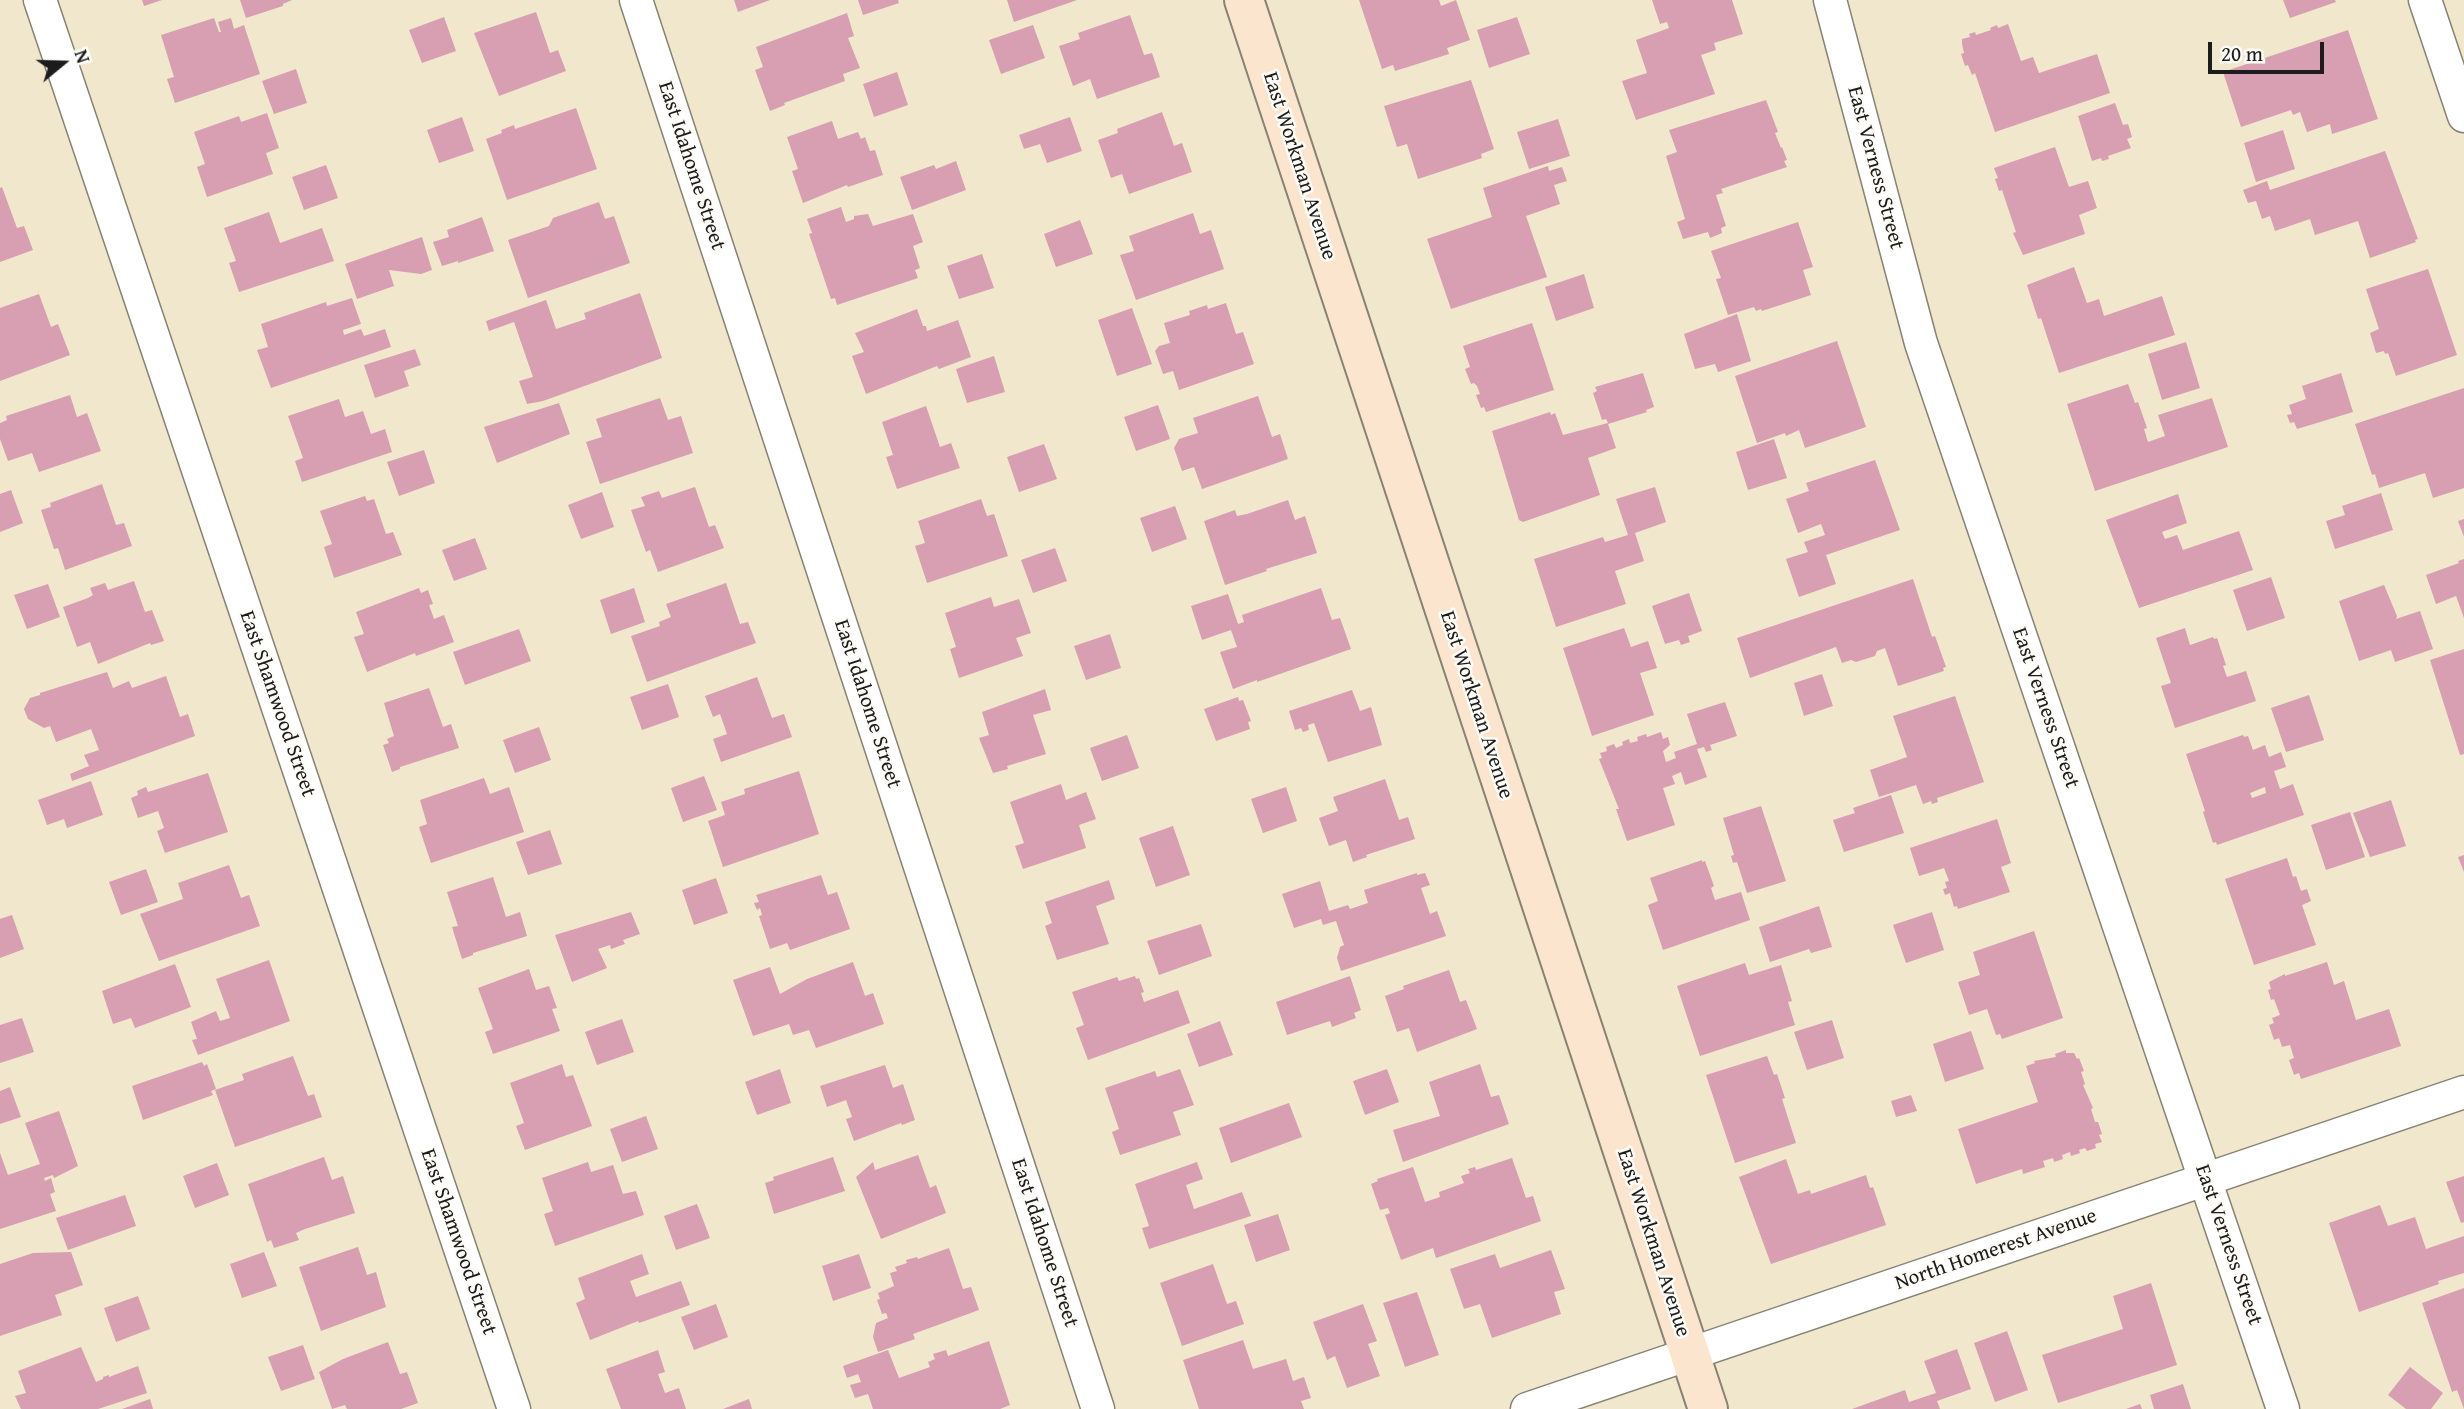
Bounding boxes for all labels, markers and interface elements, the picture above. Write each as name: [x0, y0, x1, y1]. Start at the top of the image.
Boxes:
north arrow: [28, 28, 98, 98]
scale bar: [2212, 28, 2328, 72]
text: 20 m: [2221, 38, 2263, 69]
text: N: [68, 46, 98, 67]
street label: East Workman Avenue: [1257, 69, 1341, 263]
street label: East Idahome Street: [652, 79, 730, 253]
street label: East Verness Street: [1841, 84, 1909, 252]
street label: East Shamwood Street: [233, 608, 321, 800]
street label: East Workman Avenue: [1434, 608, 1518, 802]
street label: East Idahome Street: [828, 617, 906, 791]
street label: East Verness Street: [2006, 624, 2084, 792]
street label: East Shamwood Street: [414, 1146, 502, 1338]
street label: East Workman Avenue: [1611, 1146, 1695, 1340]
street label: East Idahome Street: [1005, 1156, 1083, 1330]
street label: East Verness Street: [2189, 1161, 2267, 1329]
street label: North Homerest Avenue: [1892, 1204, 2100, 1296]

